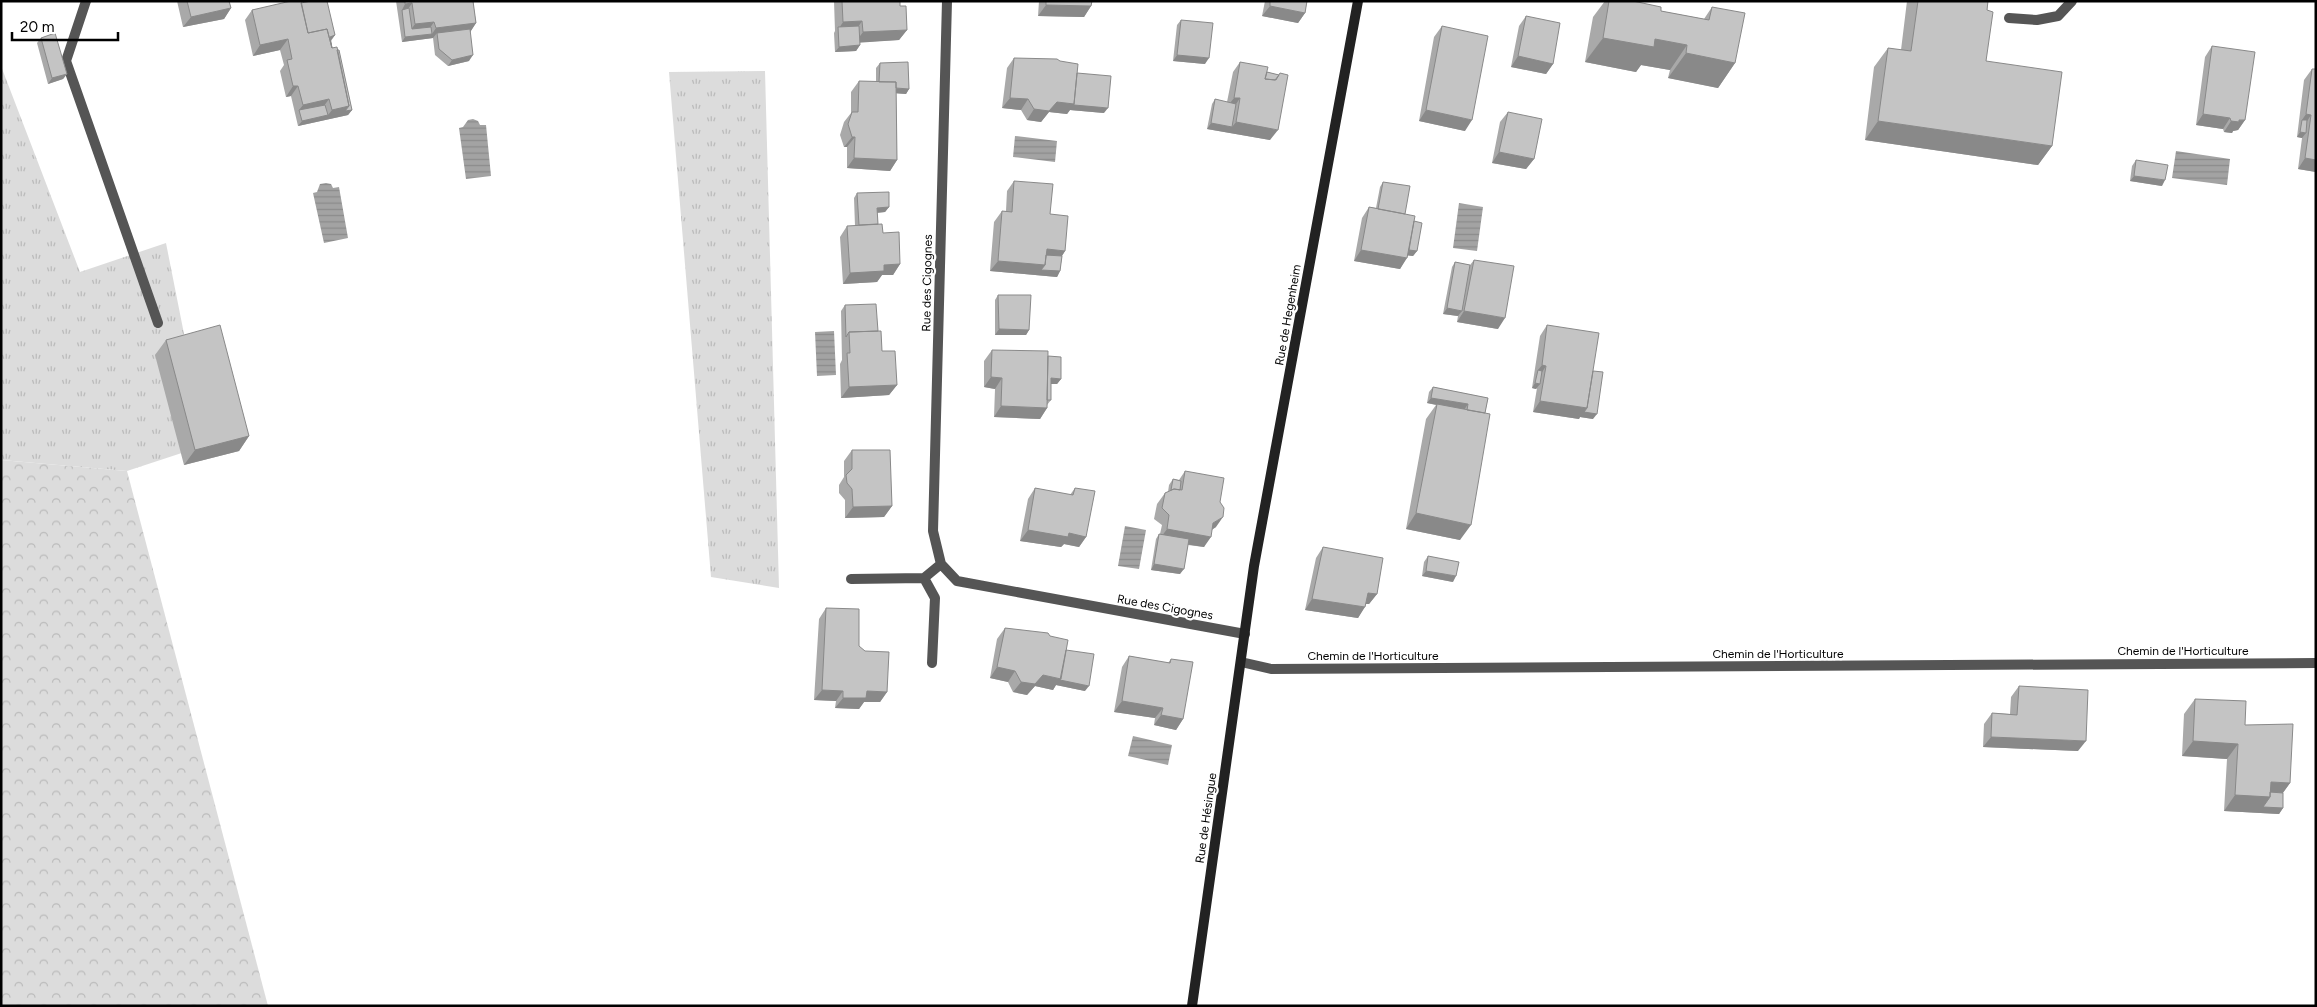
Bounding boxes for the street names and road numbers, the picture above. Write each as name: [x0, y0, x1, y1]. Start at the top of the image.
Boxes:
street label: Rue des Cigognes: [919, 234, 935, 332]
street label: Rue de Hegenheim: [1272, 263, 1304, 367]
street label: Rue des Cigognes: [1116, 592, 1214, 622]
street label: Chemin de l'Horticulture: [2117, 644, 2249, 658]
street label: Chemin de l'Horticulture: [1712, 647, 1844, 661]
street label: Chemin de l'Horticulture: [1307, 649, 1439, 663]
street label: Rue de Hésingue: [1193, 771, 1219, 864]

